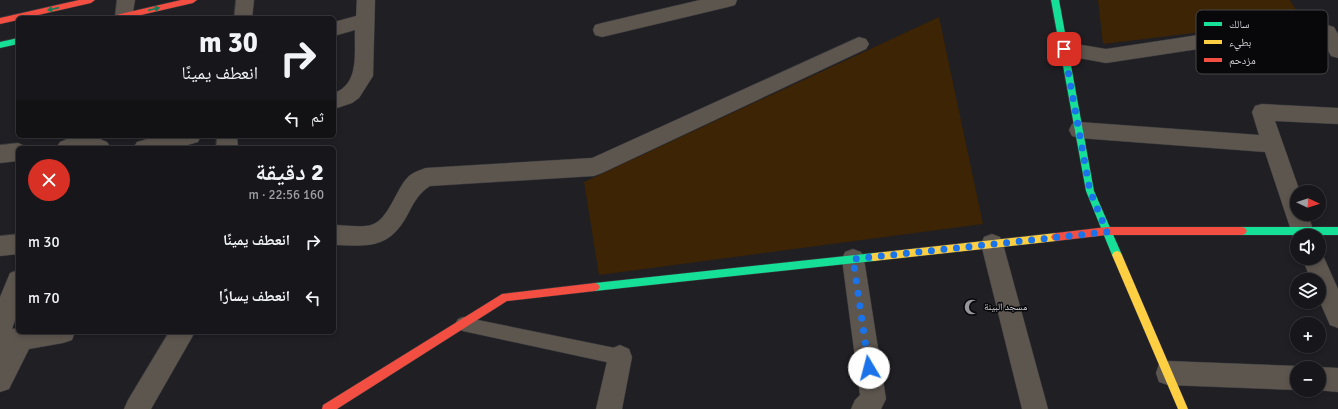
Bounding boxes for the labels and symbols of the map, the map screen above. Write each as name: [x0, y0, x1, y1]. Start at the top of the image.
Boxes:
one-way arrow: [47, 6, 59, 12]
one-way arrow: [147, 6, 160, 12]
legend: [1196, 10, 1328, 74]
text: سالك: [1229, 18, 1249, 31]
pin: [1047, 32, 1081, 66]
text: بطيء: [1229, 36, 1251, 51]
text: مزدحم: [1229, 54, 1256, 68]
north arrow: [1290, 185, 1326, 221]
mosque icon: مسجد البينة: [963, 298, 981, 316]
place label: مسجد البينة: [984, 301, 1028, 313]
position arrow: [848, 347, 890, 389]

